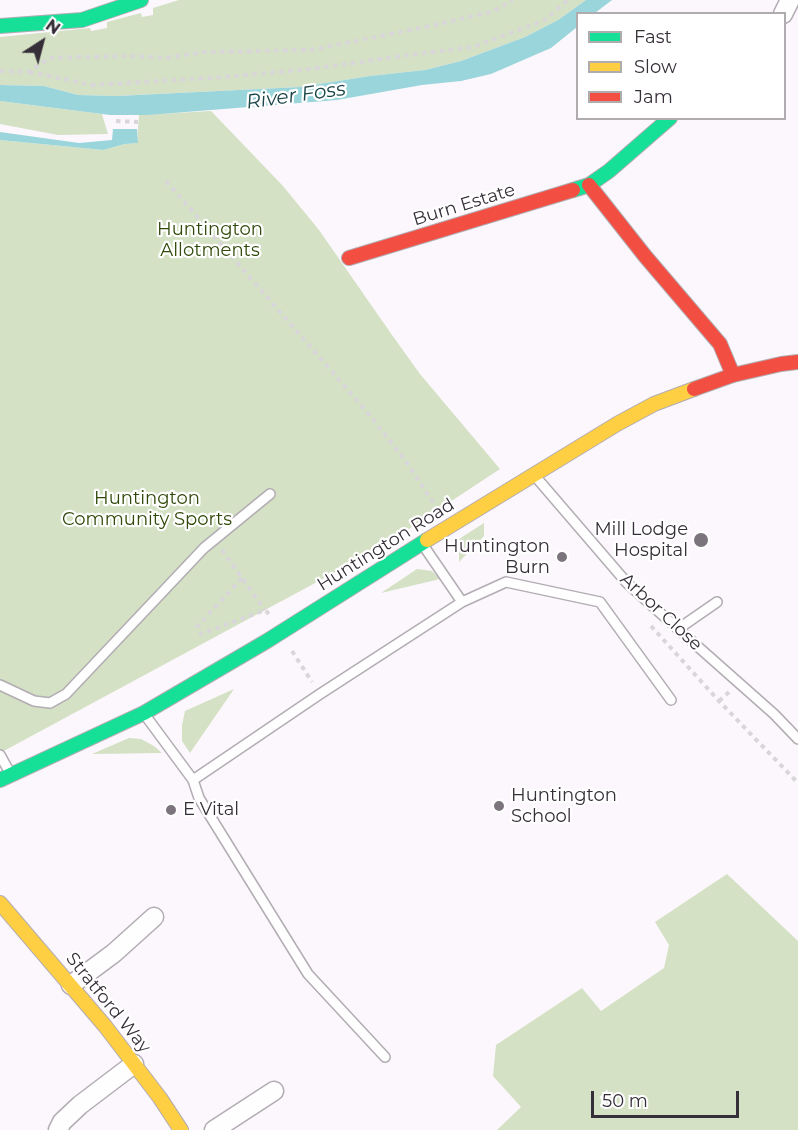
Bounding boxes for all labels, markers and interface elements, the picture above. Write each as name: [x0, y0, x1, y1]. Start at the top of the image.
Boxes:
north arrow: [12, 12, 72, 72]
legend: [576, 12, 786, 120]
text: N: [42, 16, 64, 39]
text: Fast: [634, 26, 672, 48]
text: Slow: [634, 56, 677, 78]
water label: River Foss: [245, 77, 347, 115]
text: Jam: [634, 86, 673, 108]
street label: Burn Estate: [410, 179, 518, 231]
park label: Huntington Allotments: [157, 219, 263, 262]
park label: Huntington Community Sports: [62, 488, 232, 530]
street label: Huntington Road: [313, 494, 459, 596]
place label: Mill Lodge Hospital: [594, 519, 688, 562]
marker: Mill Lodge Hospital: [692, 531, 710, 549]
place label: Huntington Burn: [444, 536, 550, 578]
marker: Huntington Burn: [555, 550, 569, 564]
street label: Arbor Close: [616, 569, 706, 655]
place label: Huntington School: [511, 785, 617, 828]
place label: E Vital: [183, 799, 239, 821]
marker: Huntington School: [492, 799, 506, 813]
marker: E Vital: [164, 803, 178, 817]
street label: Stratford Way: [61, 948, 155, 1058]
scale bar: [594, 1079, 742, 1117]
text: 50 m: [602, 1090, 648, 1112]

